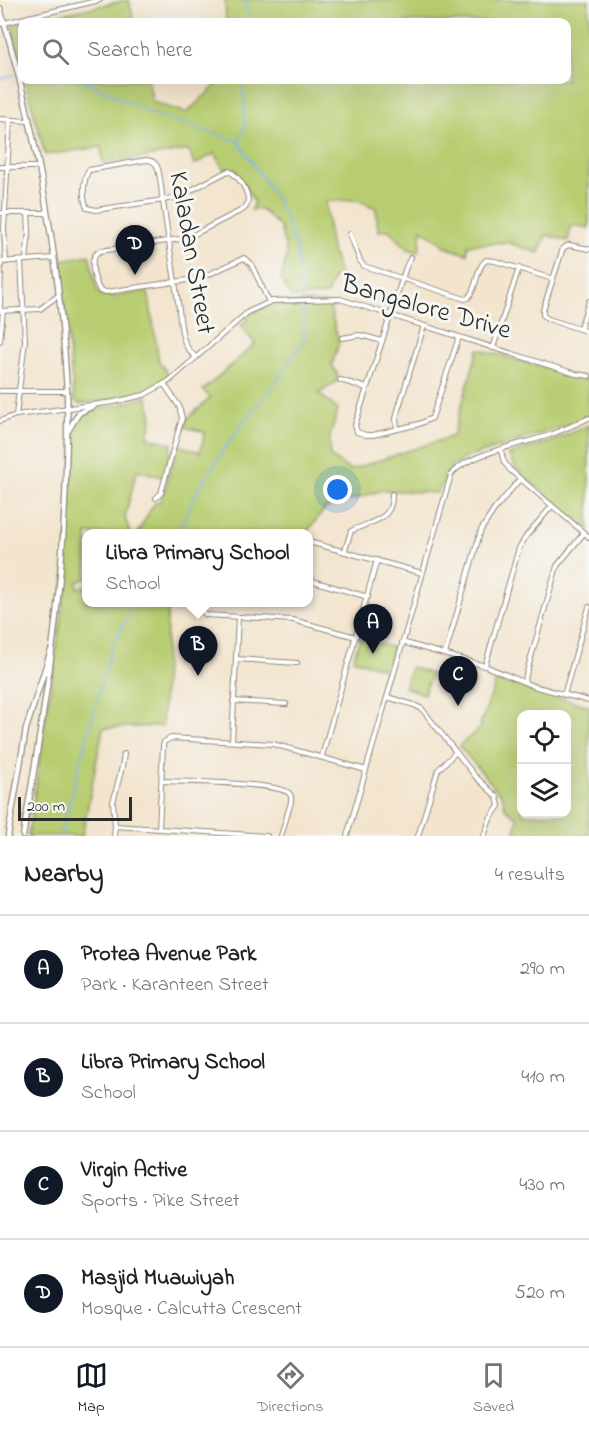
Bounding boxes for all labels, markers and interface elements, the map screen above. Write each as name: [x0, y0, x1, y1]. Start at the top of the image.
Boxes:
search box: [18, 18, 571, 84]
icon: search: [39, 35, 72, 68]
text: Search here: [87, 35, 192, 67]
street label: Kaladan Street: [158, 169, 224, 337]
pin: D: [116, 226, 154, 275]
street label: Bangalore Drive: [336, 265, 516, 351]
your location: [323, 475, 352, 504]
popup: [82, 529, 313, 607]
text: Libra Primary School: [106, 538, 289, 570]
text: School: [106, 570, 160, 599]
pin: A: [354, 604, 392, 654]
pin: B: [178, 626, 218, 676]
pin: C: [438, 656, 478, 706]
map controls: [517, 710, 571, 818]
button: locate: [517, 710, 571, 764]
button: layers: [517, 764, 571, 818]
scale bar: [18, 794, 132, 822]
text: 200 m: [27, 795, 65, 819]
text: Nearby: [24, 856, 103, 894]
text: 4 results: [495, 861, 565, 890]
text: Protea Avenue Park: [81, 939, 256, 971]
text: A: [37, 955, 50, 984]
text: 290 m: [520, 955, 565, 984]
text: Park · Karanteen Street: [81, 971, 269, 1000]
text: Libra Primary School: [81, 1047, 265, 1079]
text: B: [37, 1063, 50, 1092]
text: 410 m: [521, 1063, 565, 1092]
text: School: [81, 1079, 136, 1108]
text: Virgin Active: [81, 1155, 187, 1187]
text: C: [38, 1171, 49, 1200]
text: 430 m: [519, 1171, 565, 1200]
text: Sports · Pike Street: [81, 1187, 240, 1216]
text: Masjid Muawiyah: [81, 1263, 234, 1295]
text: D: [36, 1279, 51, 1308]
text: 520 m: [514, 1279, 565, 1308]
text: Mosque · Calcutta Crescent: [81, 1295, 302, 1324]
tab: Map: [75, 1359, 108, 1419]
tab: Directions: [257, 1359, 323, 1419]
tab: Saved: [473, 1359, 514, 1419]

